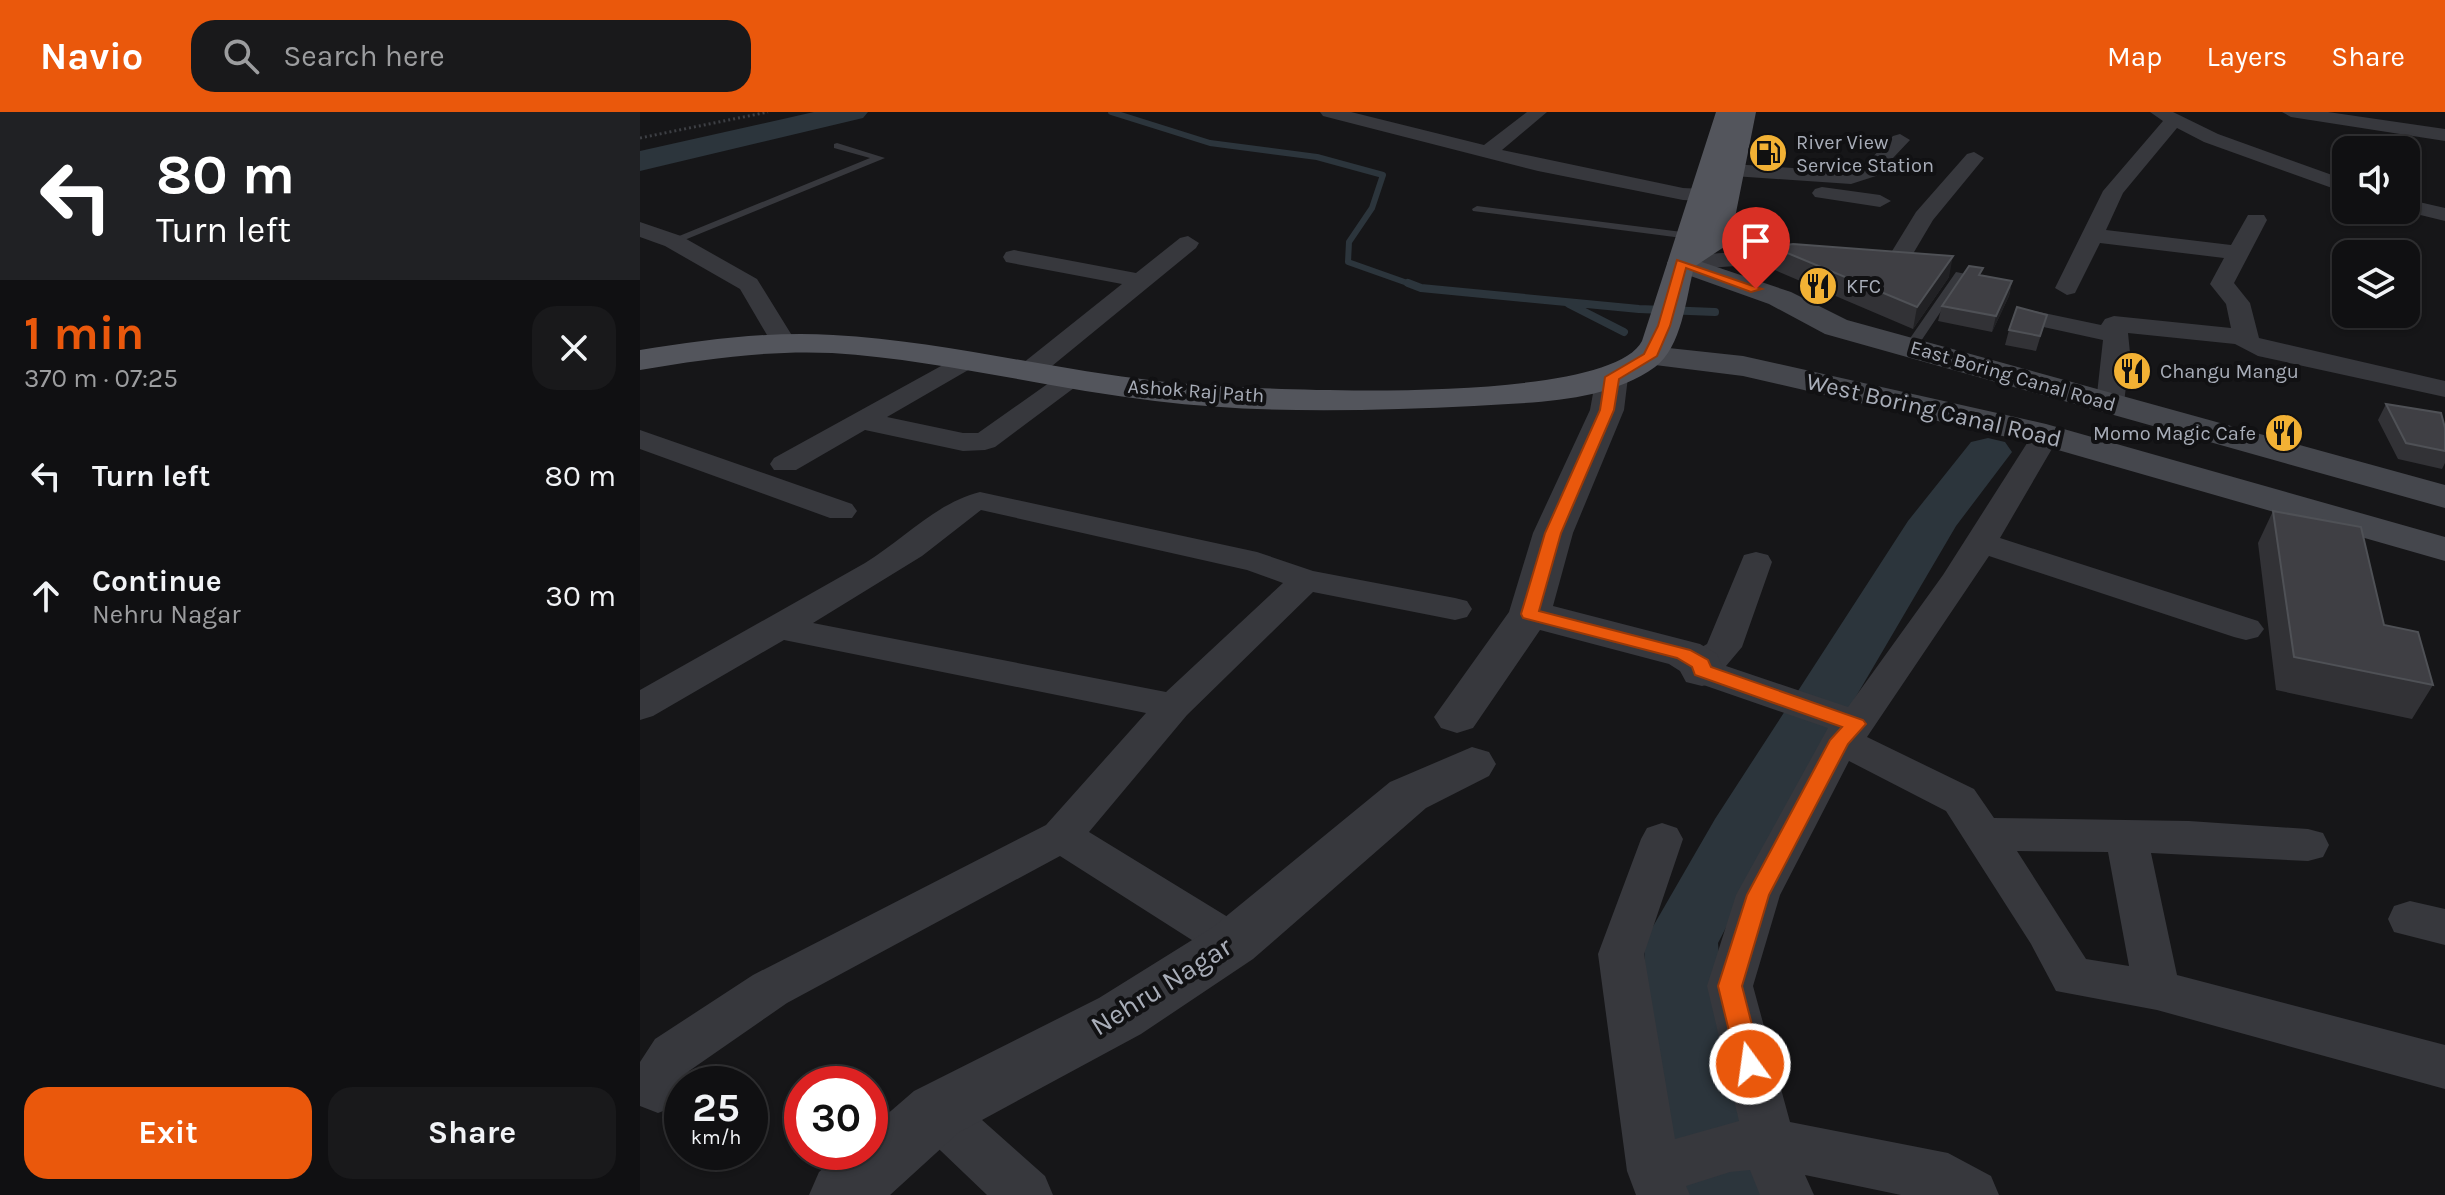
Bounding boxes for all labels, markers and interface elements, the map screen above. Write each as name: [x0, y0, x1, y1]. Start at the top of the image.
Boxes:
search box: [191, 20, 751, 92]
text: Navio: [40, 34, 143, 79]
icon: search: [219, 34, 263, 78]
text: Search here: [283, 38, 445, 74]
text: Map: [2107, 40, 2162, 73]
text: Layers: [2206, 40, 2287, 73]
text: Share: [2331, 40, 2405, 73]
place label: River View Service Station: [1796, 131, 1934, 177]
fuel station icon: River View Service Station: [1747, 132, 1789, 174]
map controls: [2332, 136, 2420, 328]
button: sound: [2332, 136, 2420, 224]
text: 80 m: [156, 142, 295, 207]
icon: left: [24, 144, 128, 248]
pin: [1722, 207, 1790, 289]
text: Turn left: [156, 209, 291, 251]
icon: arrive: [1734, 219, 1778, 263]
button: layers: [2332, 240, 2420, 328]
restaurant icon: KFC: [1797, 265, 1839, 307]
place label: KFC: [1846, 275, 1881, 298]
text: 1 min: [24, 305, 144, 361]
button: close: [532, 306, 616, 390]
street label: East Boring Canal Road: [1908, 336, 2118, 416]
restaurant icon: Changu Mangu: [2111, 350, 2153, 392]
place label: Changu Mangu: [2160, 360, 2299, 383]
text: 370 m · 07:25: [24, 363, 178, 394]
street label: West Boring Canal Road: [1804, 367, 2064, 453]
street label: Ashok Raj Path: [1127, 375, 1265, 407]
restaurant icon: Momo Magic Cafe: [2263, 412, 2305, 454]
place label: Momo Magic Cafe: [2093, 422, 2256, 445]
icon: left: [24, 454, 68, 498]
text: Turn left: [92, 458, 210, 494]
text: 80 m: [545, 458, 616, 494]
text: Continue: [92, 563, 222, 599]
icon: ahead: [24, 574, 68, 618]
text: 30 m: [545, 578, 616, 614]
text: Nehru Nagar: [92, 599, 241, 630]
street label: Nehru Nagar: [1084, 929, 1238, 1042]
position arrow: [1708, 1022, 1792, 1106]
speed limit sign: 30: [784, 1066, 888, 1170]
text: 25: [692, 1084, 740, 1131]
button: Exit: [24, 1087, 312, 1179]
button: Share: [328, 1087, 616, 1179]
text: km/h: [691, 1126, 741, 1149]

